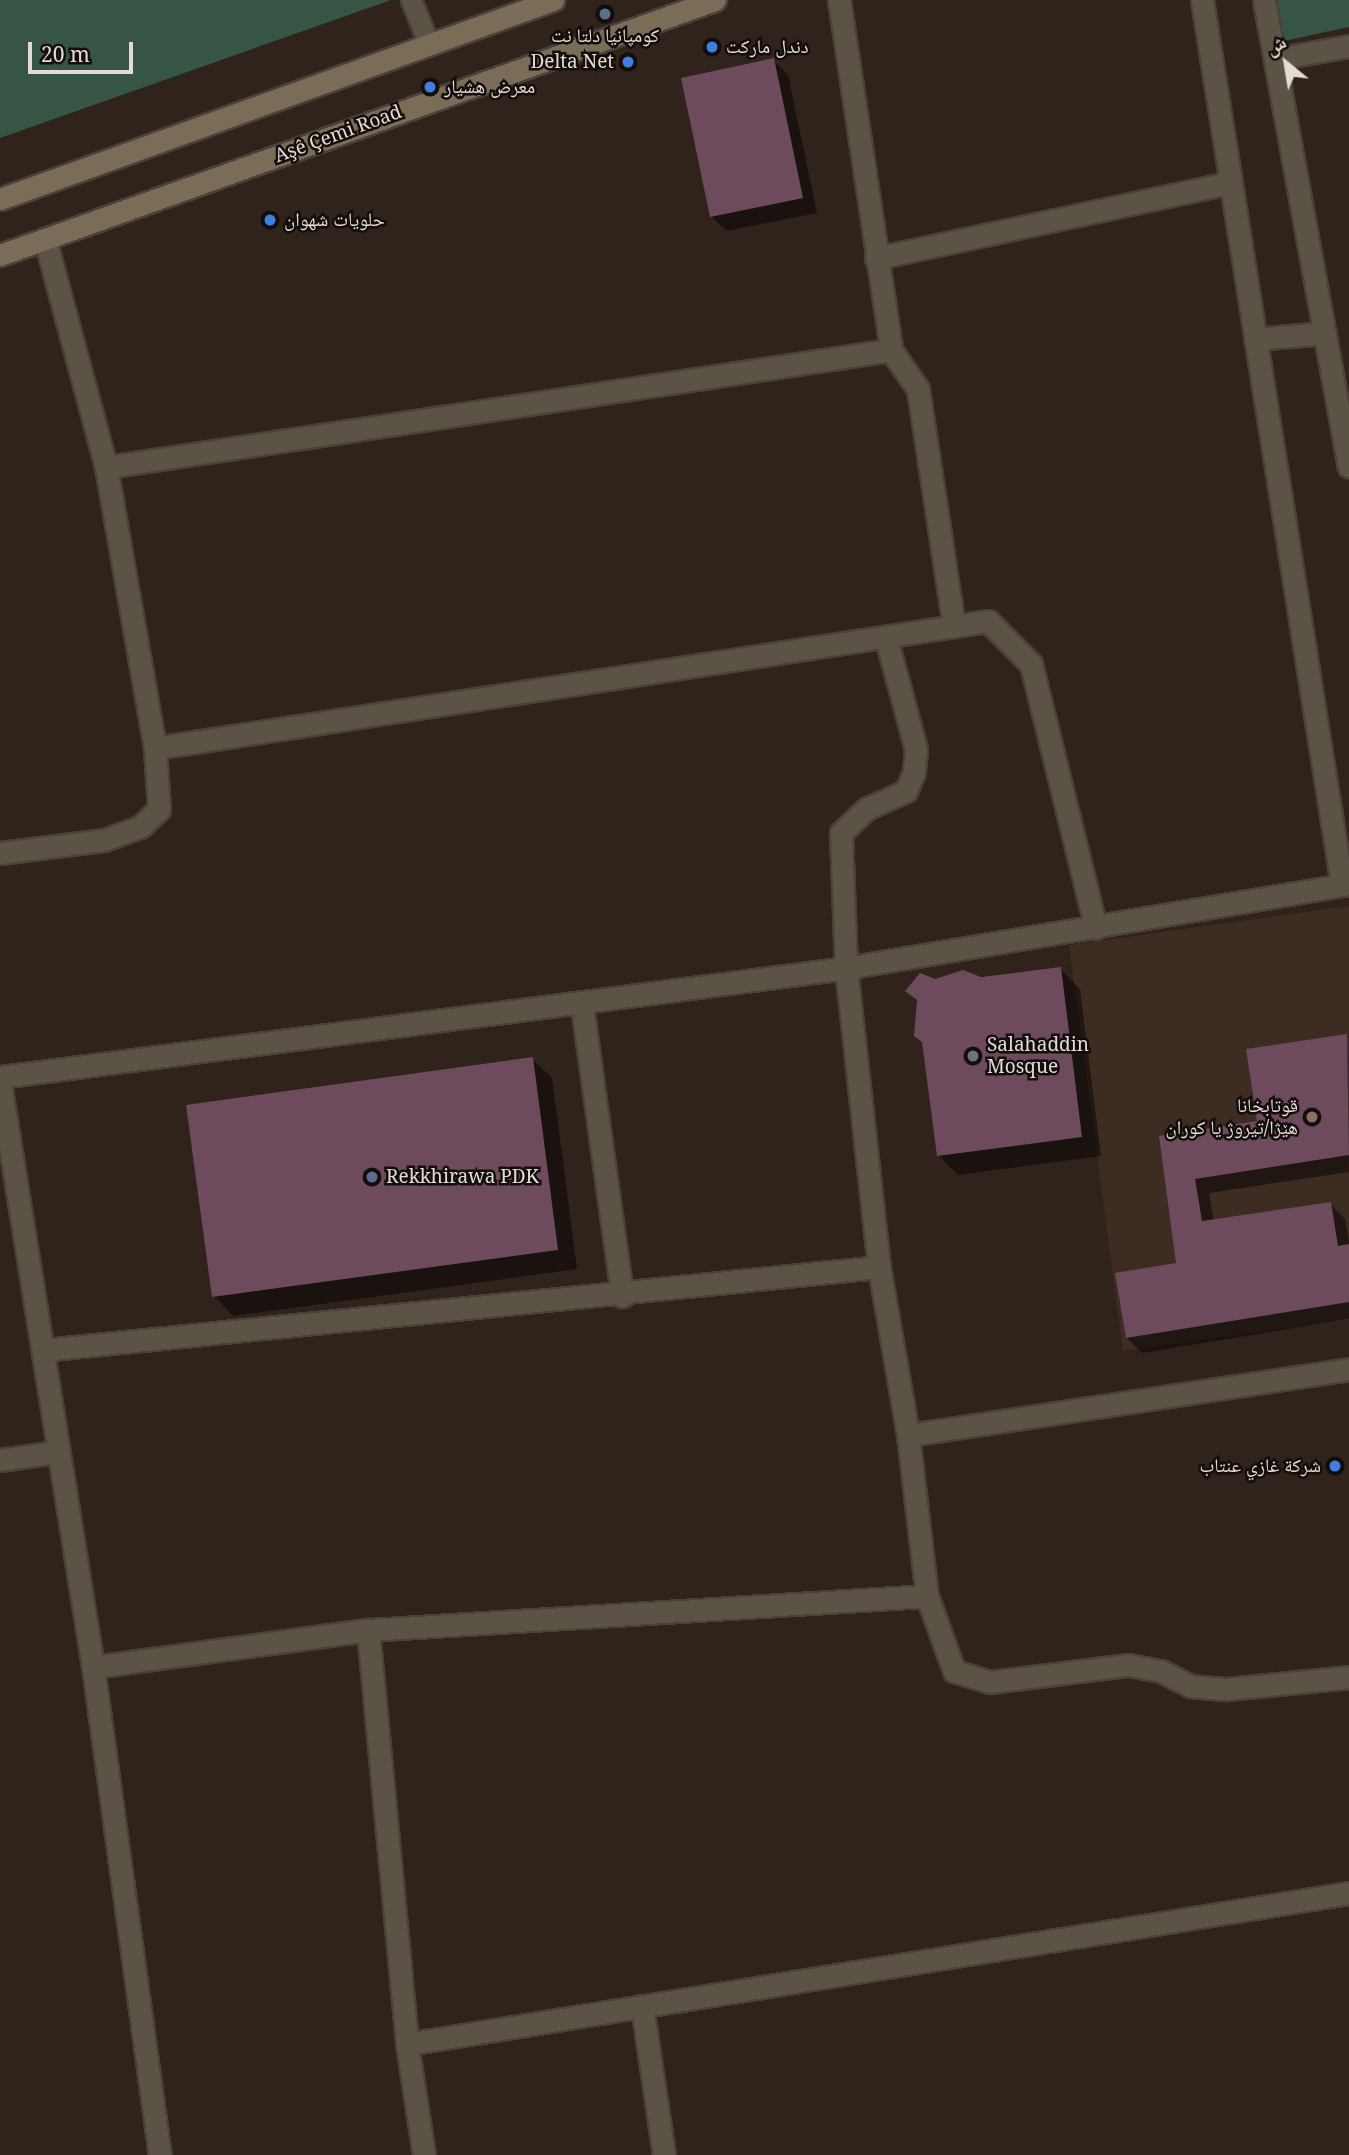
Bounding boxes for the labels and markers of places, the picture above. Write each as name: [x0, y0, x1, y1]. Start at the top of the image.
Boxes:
marker: كومپانيا دلتا نت: [597, 6, 613, 22]
place label: كومپانيا دلتا نت: [551, 25, 659, 47]
place label: دندل مارکت: [726, 36, 809, 58]
marker: دندل مارکت: [704, 39, 720, 55]
place label: Delta Net: [530, 51, 614, 73]
marker: Delta Net: [620, 54, 636, 70]
place label: معرض هشيار: [444, 76, 535, 98]
marker: معرض هشيار: [422, 79, 438, 95]
place label: حلويات شهوان: [284, 209, 385, 231]
marker: حلويات شهوان: [262, 212, 278, 228]
place label: Salahaddin Mosque: [987, 1034, 1089, 1078]
marker: Salahaddin Mosque: [965, 1048, 981, 1064]
place label: قوتابخانا هێژا/تيروژ يا كوران: [1166, 1095, 1298, 1139]
marker: قوتابخانا هێژا/تيروژ يا كوران: [1304, 1109, 1320, 1125]
place label: Rekkhirawa PDK: [386, 1166, 539, 1188]
marker: Rekkhirawa PDK: [364, 1169, 380, 1185]
place label: شركة غازي عنتاب: [1200, 1455, 1321, 1477]
marker: شركة غازي عنتاب: [1327, 1458, 1343, 1474]

